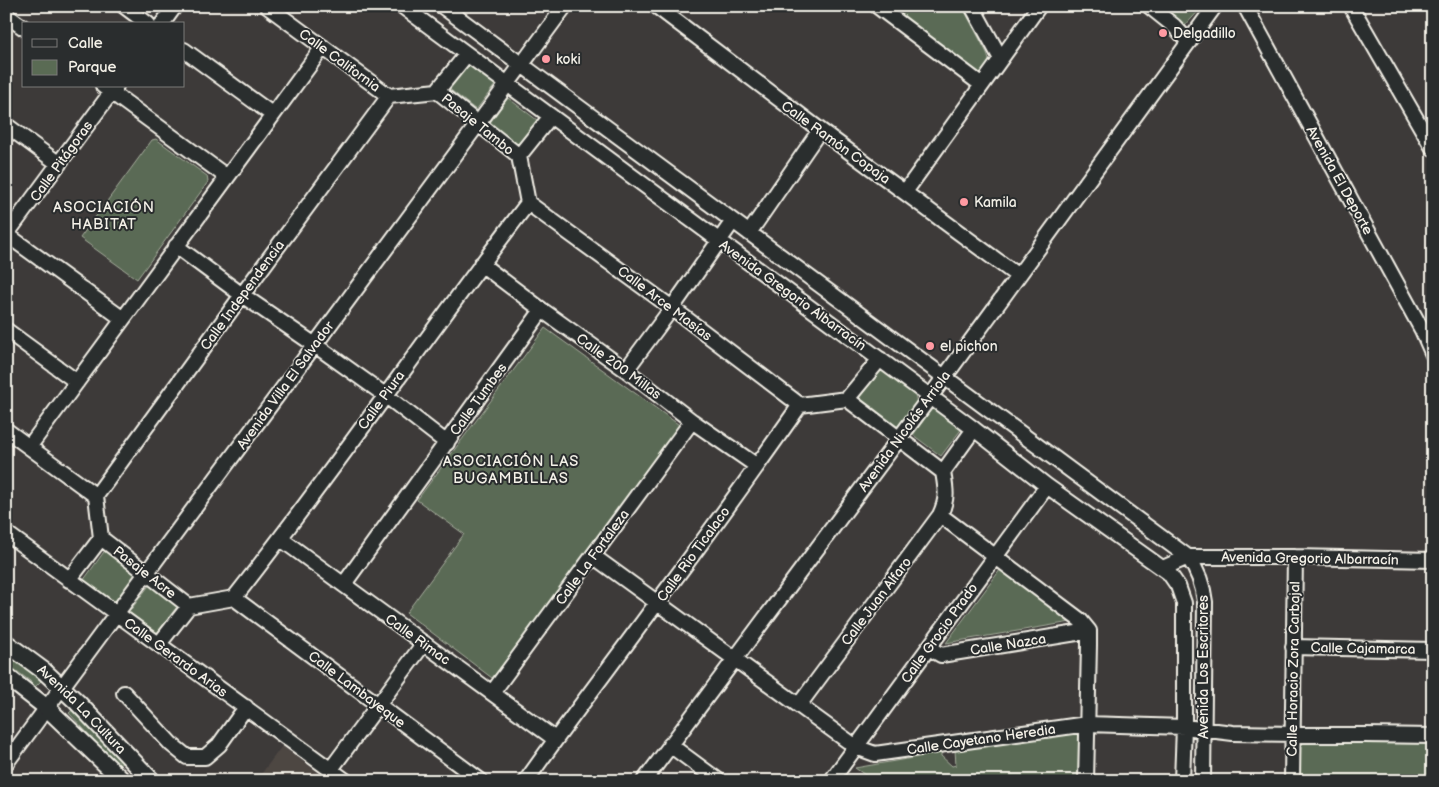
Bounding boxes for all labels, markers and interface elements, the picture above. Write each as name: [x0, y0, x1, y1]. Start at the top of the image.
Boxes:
legend: [22, 22, 185, 88]
street label: Calle California: [296, 25, 384, 96]
place label: Delgadillo: [1173, 25, 1236, 42]
marker: Delgadillo: [1157, 27, 1169, 39]
text: Calle: [68, 34, 103, 53]
place label: koki: [556, 51, 581, 68]
marker: koki: [540, 53, 552, 65]
text: Parque: [68, 58, 117, 77]
street label: Pasaje Tambo: [438, 90, 517, 159]
street label: Calle Ramón Copaja: [778, 97, 894, 188]
street label: Calle Pitágoras: [26, 118, 96, 205]
street label: Avenida El Deporte: [1303, 123, 1377, 238]
place label: Kamila: [974, 194, 1017, 211]
marker: Kamila: [958, 196, 970, 208]
district label: ASOCIACIÓN HABITAT: [53, 198, 155, 234]
street label: Avenida Gregorio Albarracín: [716, 236, 870, 355]
street label: Calle Independencia: [197, 237, 288, 354]
street label: Calle Arce Masías: [614, 262, 715, 345]
street label: Avenida Villa El Salvador: [233, 317, 338, 453]
street label: Calle 200 Millas: [573, 330, 665, 403]
place label: el pichon: [940, 338, 998, 355]
marker: el pichon: [924, 340, 936, 352]
street label: Calle Tumbes: [446, 360, 510, 439]
street label: Calle Piura: [354, 367, 409, 433]
street label: Avenida Nicolás Arriola: [855, 367, 954, 495]
district label: ASOCIACIÓN LAS BUGAMBILLAS: [443, 452, 579, 488]
street label: Calle Rio Ticalaco: [653, 503, 734, 605]
street label: Calle La Fortaleza: [552, 506, 633, 608]
street label: Pasaje Acre: [110, 543, 180, 602]
street label: Avenida Gregorio Albarracín: [1221, 548, 1399, 569]
street label: Calle Juan Alfaro: [838, 554, 915, 649]
street label: Calle Grocio Prado: [897, 580, 981, 687]
street label: Calle Horacio Zora Carbajal: [1283, 581, 1304, 757]
street label: Avenida Los Escritores: [1195, 595, 1212, 739]
street label: Calle Rimac: [382, 610, 454, 669]
street label: Calle Gerardo Arias: [121, 614, 231, 701]
street label: Calle Nazca: [969, 630, 1047, 659]
street label: Calle Cajamarca: [1310, 639, 1416, 658]
street label: Calle Lambayeque: [305, 647, 409, 731]
street label: Avenida La Cultura: [34, 661, 130, 758]
street label: Calle Cayetano Heredia: [906, 721, 1057, 758]

